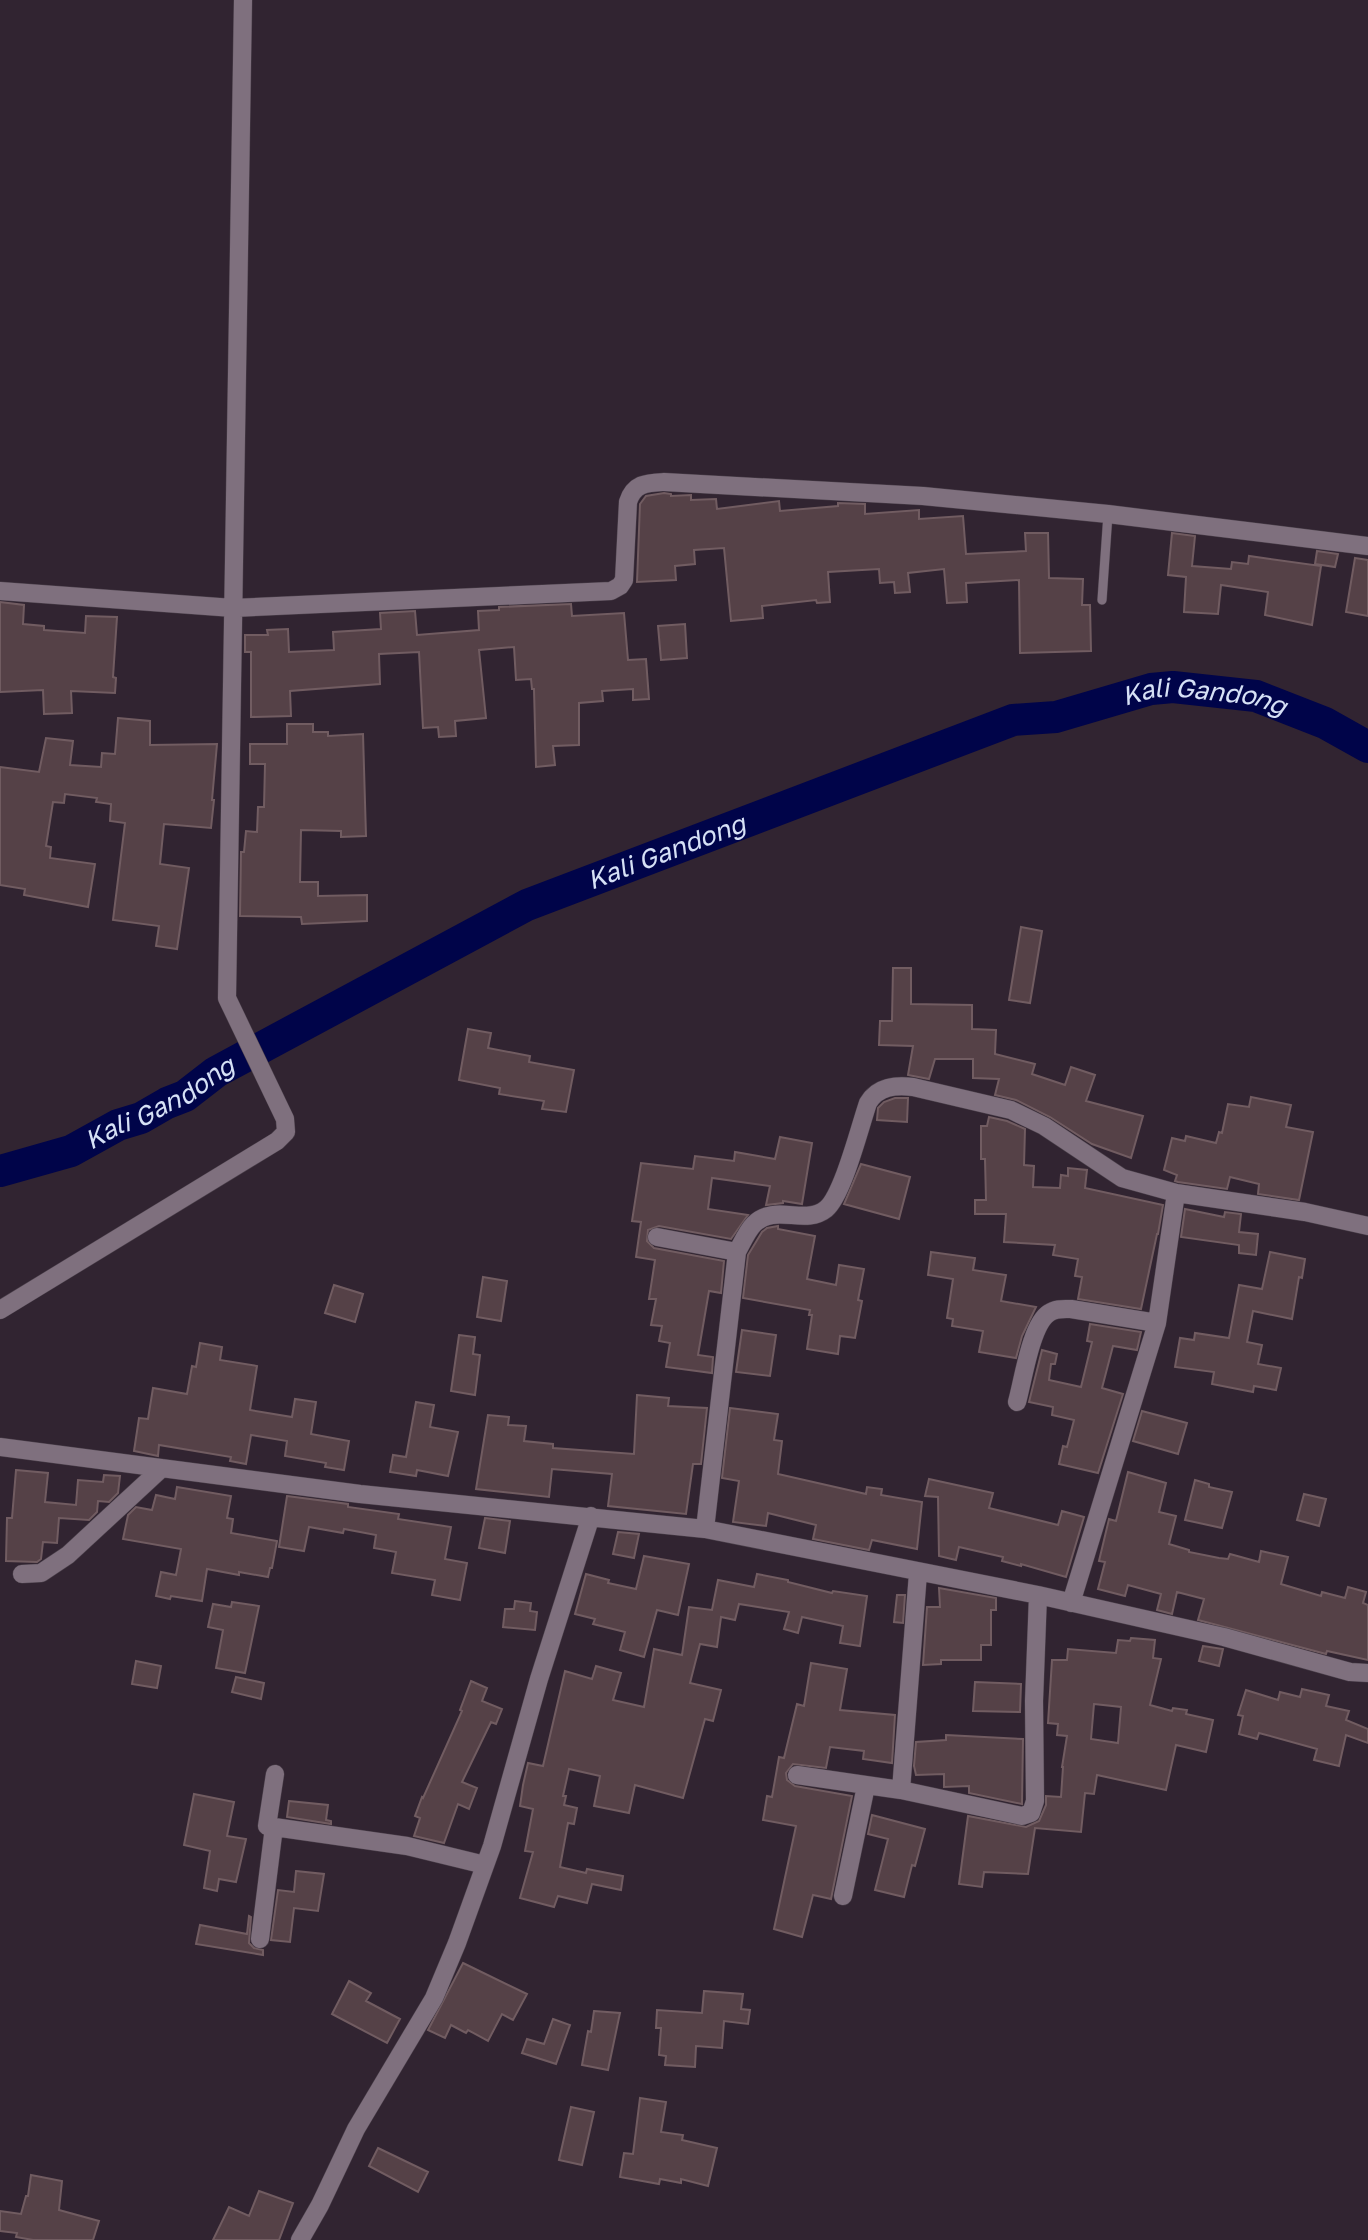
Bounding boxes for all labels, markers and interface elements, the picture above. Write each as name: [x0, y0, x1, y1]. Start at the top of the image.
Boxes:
water label: Kali Gandong: [1118, 671, 1293, 722]
water label: Kali Gandong: [583, 807, 751, 896]
water label: Kali Gandong: [79, 1048, 241, 1156]

